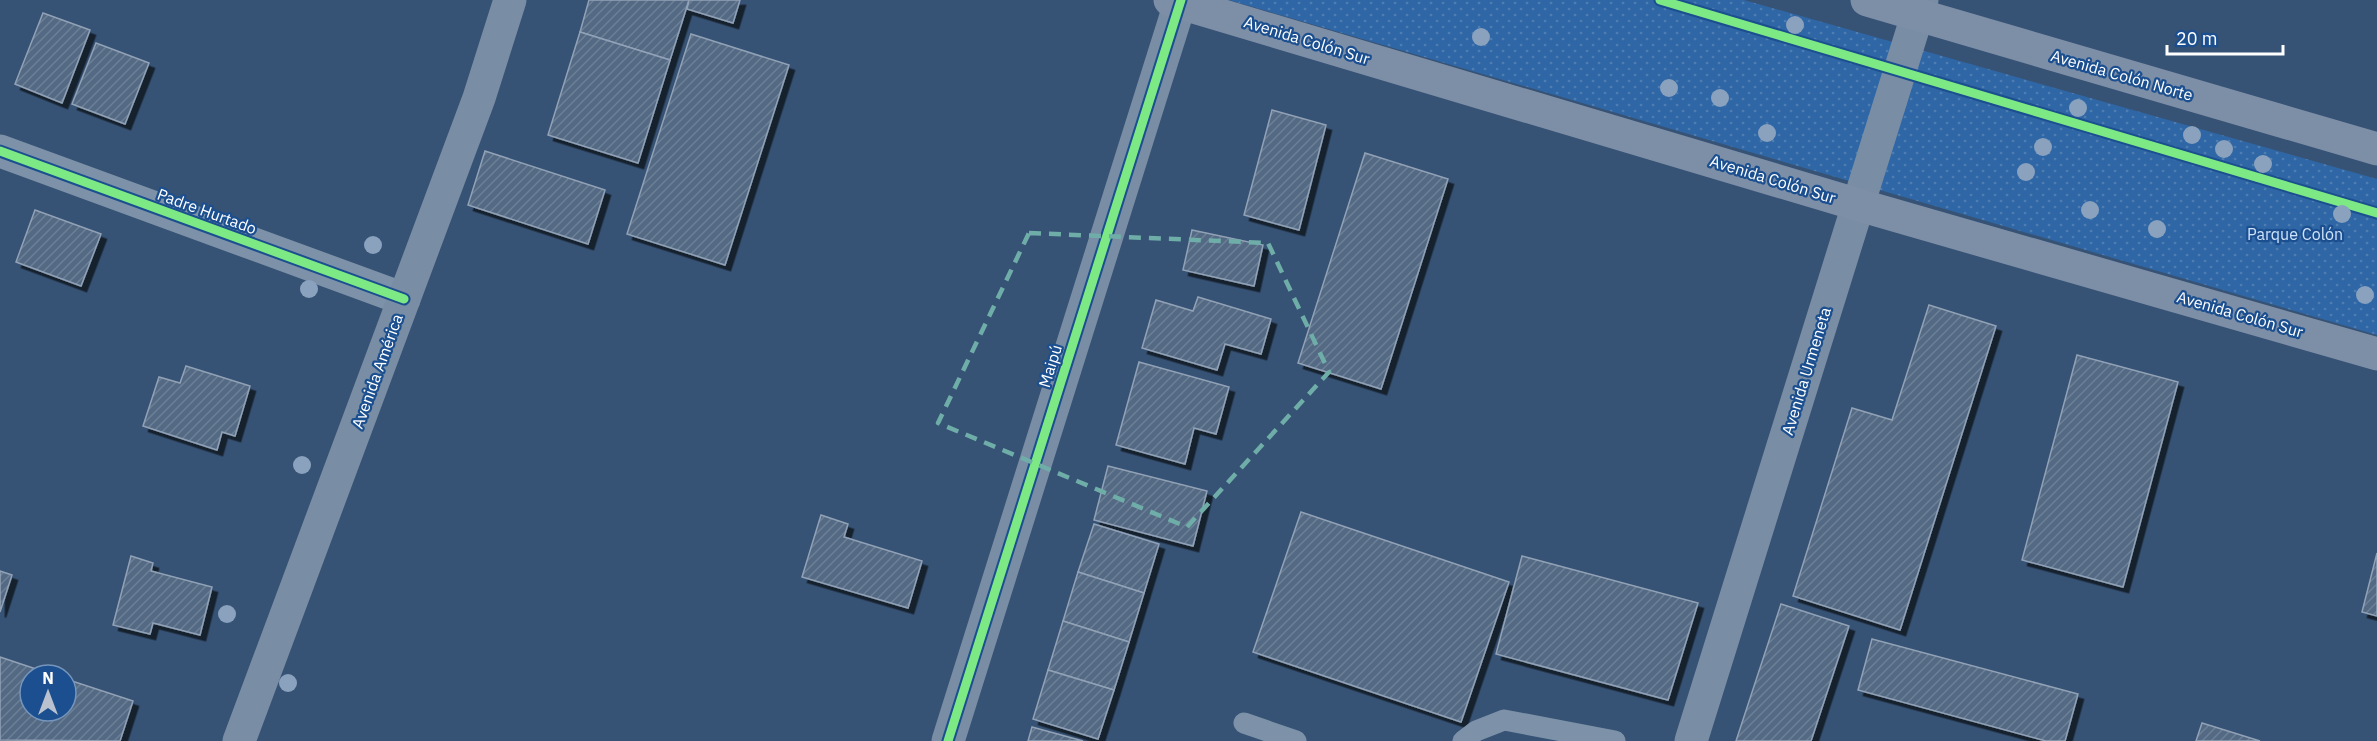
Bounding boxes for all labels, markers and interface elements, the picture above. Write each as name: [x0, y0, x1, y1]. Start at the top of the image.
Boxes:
street label: Avenida Colón Sur: [1242, 11, 1372, 69]
scale bar: [2167, 18, 2282, 56]
text: 20 m: [2176, 27, 2218, 50]
street label: Avenida Colón Norte: [2049, 45, 2195, 105]
street label: Avenida Colón Sur: [1708, 150, 1838, 208]
street label: Padre Hurtado: [155, 184, 260, 238]
park label: Parque Colón: [2247, 224, 2343, 244]
street label: Avenida Colón Sur: [2175, 286, 2306, 342]
street label: Avenida Urmeneta: [1777, 304, 1835, 437]
street label: Avenida América: [347, 310, 407, 431]
street label: Maipú: [1034, 342, 1066, 390]
north arrow: [18, 663, 78, 723]
text: N: [42, 668, 54, 688]

